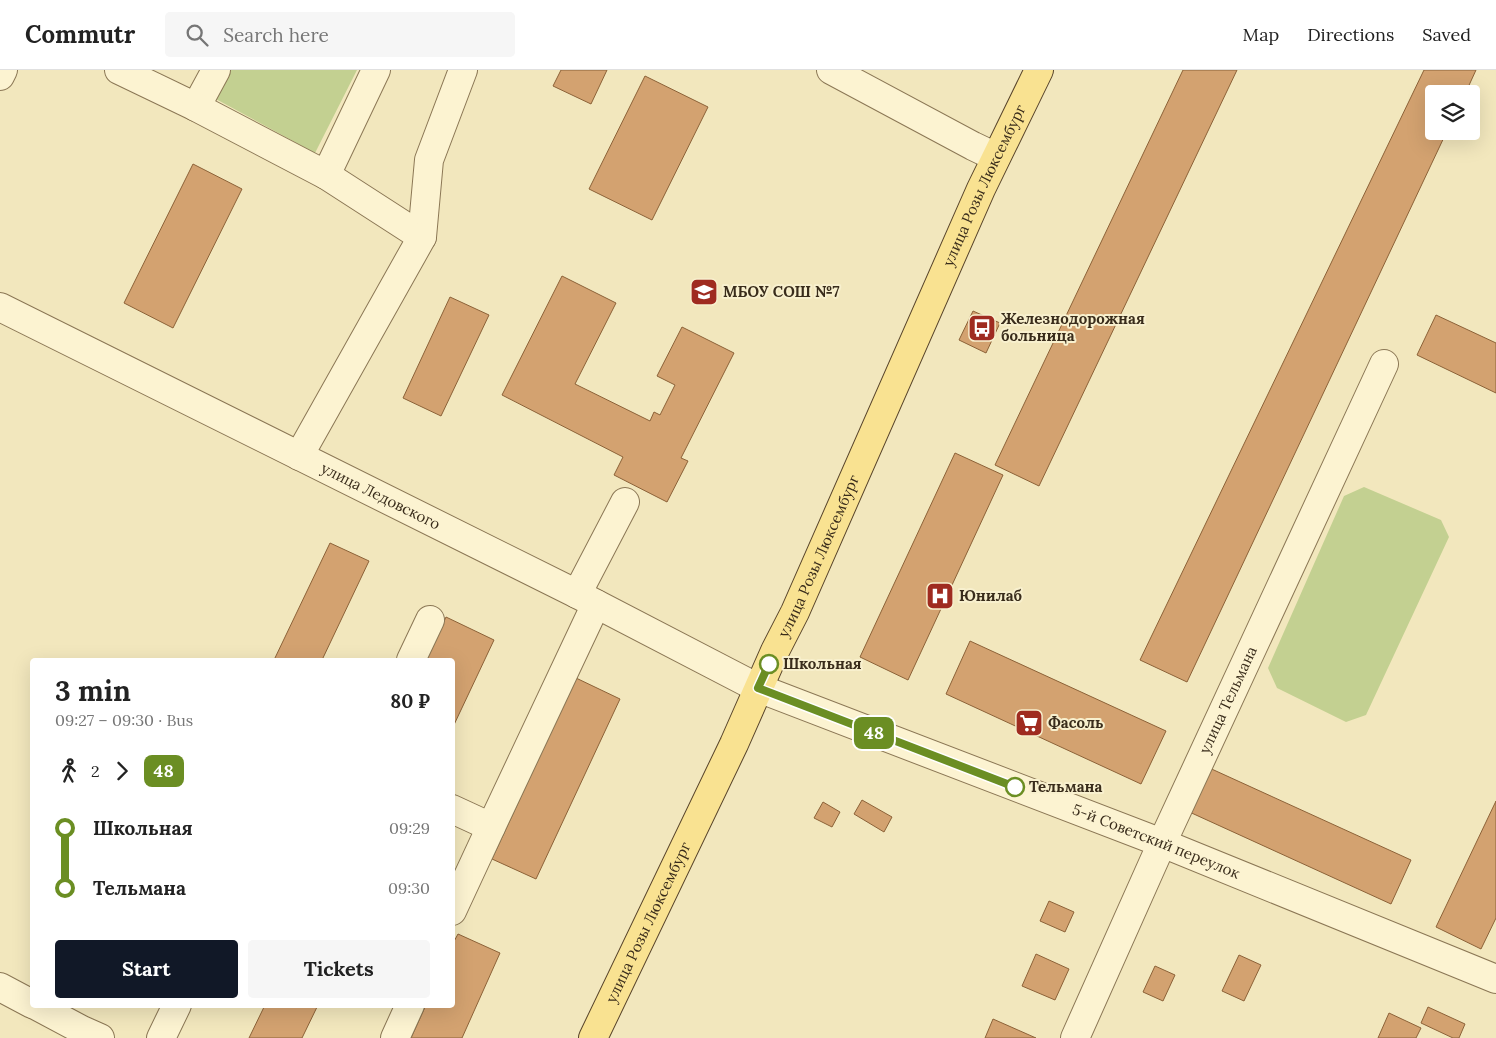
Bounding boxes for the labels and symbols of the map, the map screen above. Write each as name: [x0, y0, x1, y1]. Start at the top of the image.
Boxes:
street label: улица Розы Люксембург: [938, 101, 1030, 269]
school or university icon: МБОУ СОШ №7: [689, 277, 719, 307]
place label: МБОУ СОШ №7: [723, 282, 840, 301]
place label: Железнодорожная больница: [1001, 309, 1145, 345]
bus stop icon: Железнодорожная больница: [967, 313, 997, 343]
street label: улица Ледовского: [318, 458, 444, 534]
street label: улица Розы Люксембург: [773, 472, 863, 641]
hospital icon: Юнилаб: [925, 581, 955, 611]
place label: Юнилаб: [959, 586, 1023, 605]
street label: улица Тельмана: [1195, 643, 1261, 757]
marker: Школьная: [759, 654, 779, 674]
place label: Школьная: [783, 654, 862, 673]
supermarket icon: Фасоль: [1014, 708, 1044, 738]
place label: Фасоль: [1048, 713, 1104, 732]
line badge: 48: [852, 717, 896, 749]
marker: Тельмана: [1005, 777, 1025, 797]
place label: Тельмана: [1029, 777, 1103, 796]
street label: 5-й Советский переулок: [1070, 800, 1243, 883]
street label: улица Розы Люксембург: [601, 838, 695, 1006]

